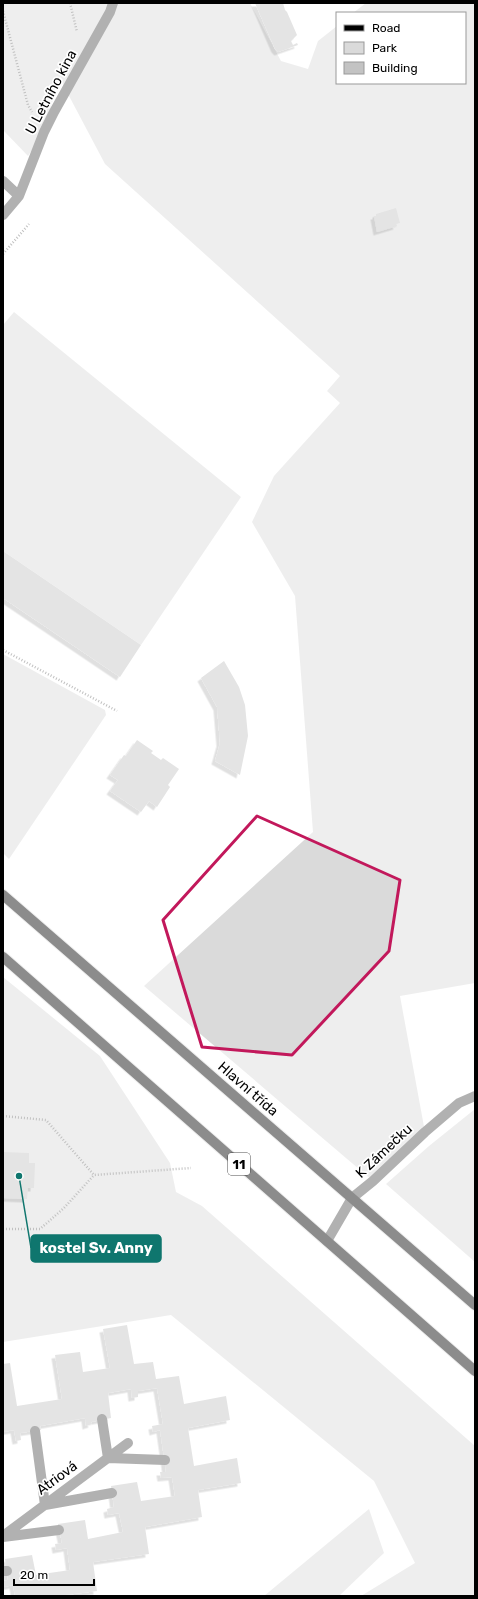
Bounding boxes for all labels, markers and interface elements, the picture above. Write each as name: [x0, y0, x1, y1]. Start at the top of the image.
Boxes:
legend: [336, 12, 466, 84]
text: Road: [372, 21, 400, 35]
text: Park: [372, 41, 398, 55]
street label: U Letního kina: [22, 47, 80, 137]
text: Building: [372, 61, 418, 75]
street label: Hlavní třída: [214, 1058, 282, 1120]
street label: K Zámečku: [352, 1120, 416, 1182]
road number: 11: [228, 1153, 250, 1175]
callout: kostel Sv. Anny: [31, 1235, 161, 1262]
text: kostel Sv. Anny: [39, 1239, 153, 1257]
street label: Atriová: [33, 1458, 81, 1498]
scale bar: [14, 1561, 94, 1587]
text: 20 m: [20, 1568, 48, 1582]

